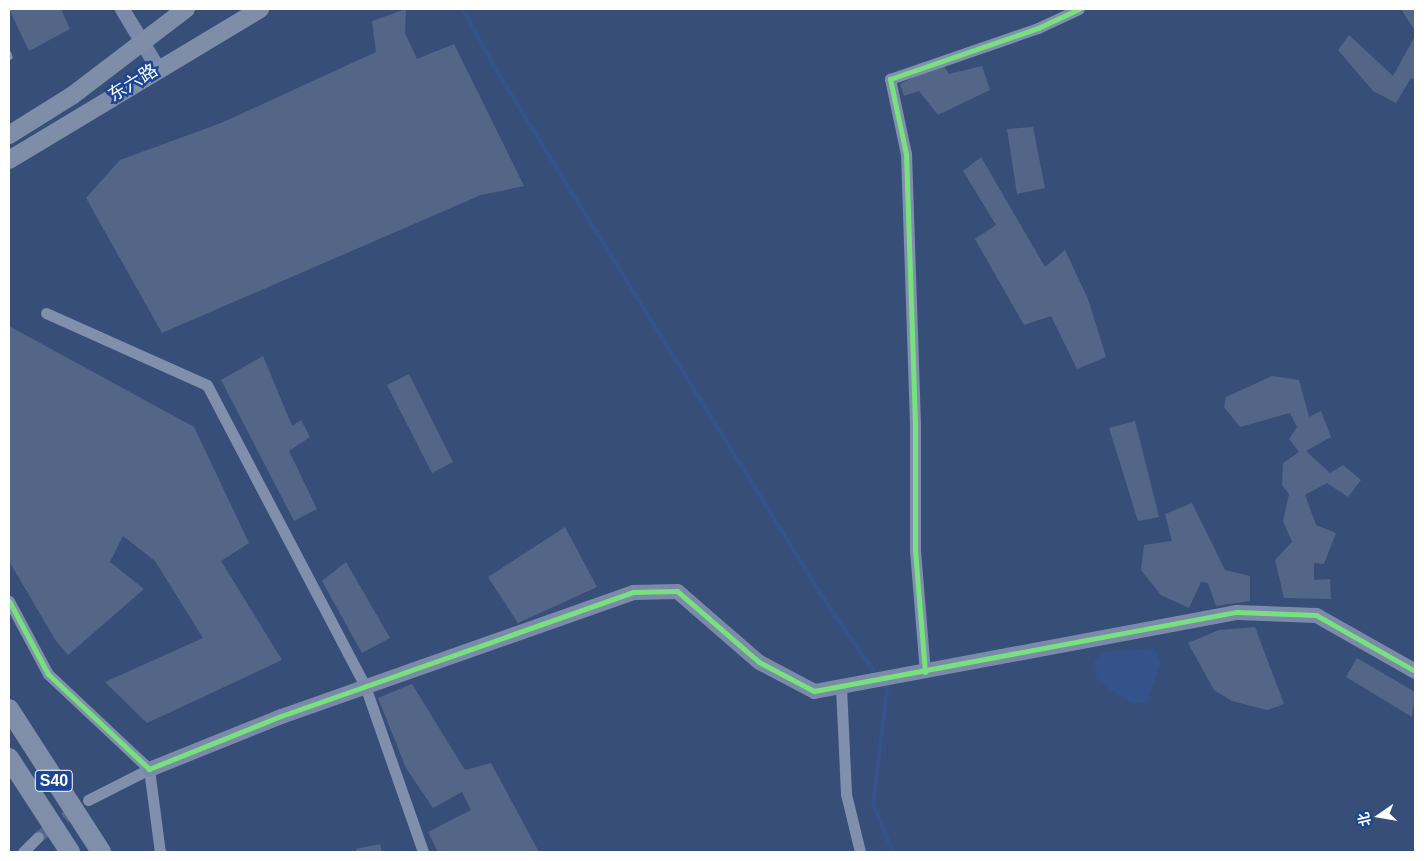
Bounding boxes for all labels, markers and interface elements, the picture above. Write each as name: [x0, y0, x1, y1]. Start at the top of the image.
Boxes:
street label: 东六路: [104, 60, 162, 106]
road number: S40: [34, 768, 74, 794]
north arrow: [1354, 791, 1404, 841]
text: 北: [1355, 811, 1374, 828]

